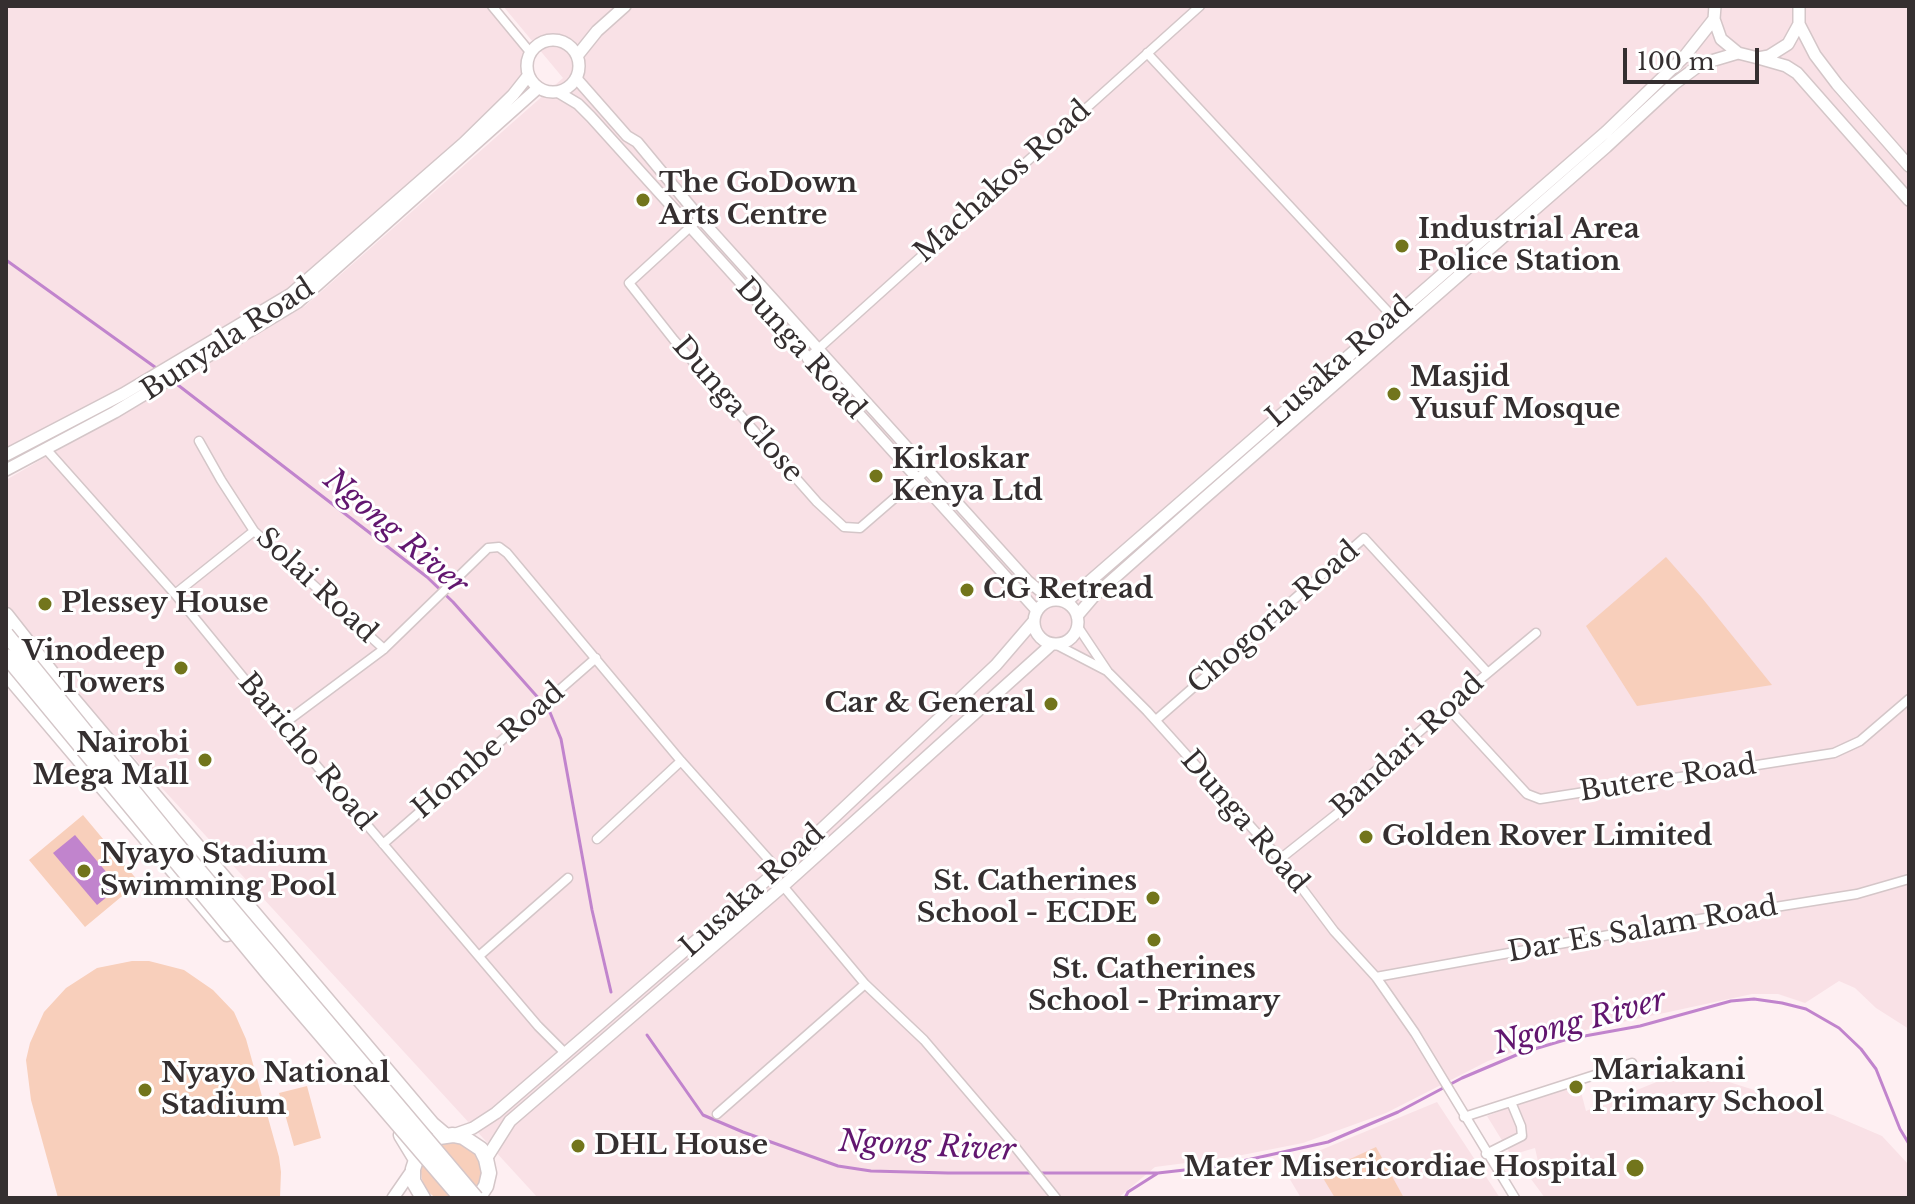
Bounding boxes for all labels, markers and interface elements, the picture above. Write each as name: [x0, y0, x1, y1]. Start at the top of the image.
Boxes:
scale bar: [1627, 32, 1763, 82]
text: 100 m: [1637, 47, 1715, 76]
street label: Machakos Road: [908, 94, 1098, 270]
place label: The GoDown Arts Centre: [659, 167, 857, 233]
marker: The GoDown Arts Centre: [634, 191, 652, 209]
place label: Industrial Area Police Station: [1418, 213, 1640, 279]
marker: Industrial Area Police Station: [1393, 237, 1411, 255]
street label: Bunyala Road: [135, 272, 321, 408]
street label: Dunga Road: [728, 272, 872, 426]
street label: Lusaka Road: [1260, 289, 1420, 435]
street label: Dunga Close: [665, 330, 809, 490]
place label: Masjid Yusuf Mosque: [1410, 361, 1620, 427]
marker: Masjid Yusuf Mosque: [1385, 385, 1403, 403]
place label: Kirloskar Kenya Ltd: [892, 443, 1043, 509]
water label: Ngong River: [316, 462, 474, 604]
marker: Kirloskar Kenya Ltd: [867, 467, 885, 485]
street label: Solai Road: [249, 522, 383, 650]
street label: Chogoria Road: [1181, 534, 1367, 702]
place label: CG Retread: [983, 573, 1153, 607]
marker: CG Retread: [958, 581, 976, 599]
place label: Plessey House: [61, 587, 269, 621]
marker: Plessey House: [36, 595, 54, 613]
place label: Vinodeep Towers: [22, 635, 165, 701]
marker: Vinodeep Towers: [172, 659, 190, 677]
street label: Baricho Road: [230, 667, 382, 837]
street label: Bandari Road: [1325, 667, 1491, 825]
street label: Hombe Road: [406, 676, 572, 826]
place label: Car & General: [824, 687, 1035, 721]
marker: Car & General: [1042, 695, 1060, 713]
place label: Nairobi Mega Mall: [33, 727, 189, 793]
street label: Dunga Road: [1173, 744, 1315, 900]
street label: Butere Road: [1577, 748, 1759, 810]
marker: Nairobi Mega Mall: [196, 751, 214, 769]
street label: Lusaka Road: [674, 817, 832, 965]
place label: Golden Rover Limited: [1382, 820, 1712, 854]
marker: Golden Rover Limited: [1357, 828, 1375, 846]
place label: Nyayo Stadium Swimming Pool: [100, 838, 336, 904]
marker: Nyayo Stadium Swimming Pool: [75, 862, 93, 880]
place label: St. Catherines School - ECDE: [917, 865, 1137, 931]
marker: St. Catherines School - ECDE: [1144, 889, 1162, 907]
street label: Dar Es Salam Road: [1506, 890, 1780, 970]
marker: St. Catherines School - Primary: [1145, 931, 1163, 949]
place label: St. Catherines School - Primary: [1028, 953, 1280, 1019]
water label: Ngong River: [1490, 983, 1670, 1063]
place label: Mariakani Primary School: [1592, 1054, 1824, 1120]
place label: Nyayo National Stadium: [161, 1057, 390, 1123]
marker: Mariakani Primary School: [1567, 1078, 1585, 1096]
marker: Nyayo National Stadium: [136, 1081, 154, 1099]
water label: Ngong River: [838, 1124, 1016, 1170]
place label: DHL House: [594, 1129, 768, 1163]
marker: DHL House: [569, 1137, 587, 1155]
place label: Mater Misericordiae Hospital: [1184, 1151, 1617, 1185]
marker: Mater Misericordiae Hospital: [1624, 1157, 1646, 1179]

